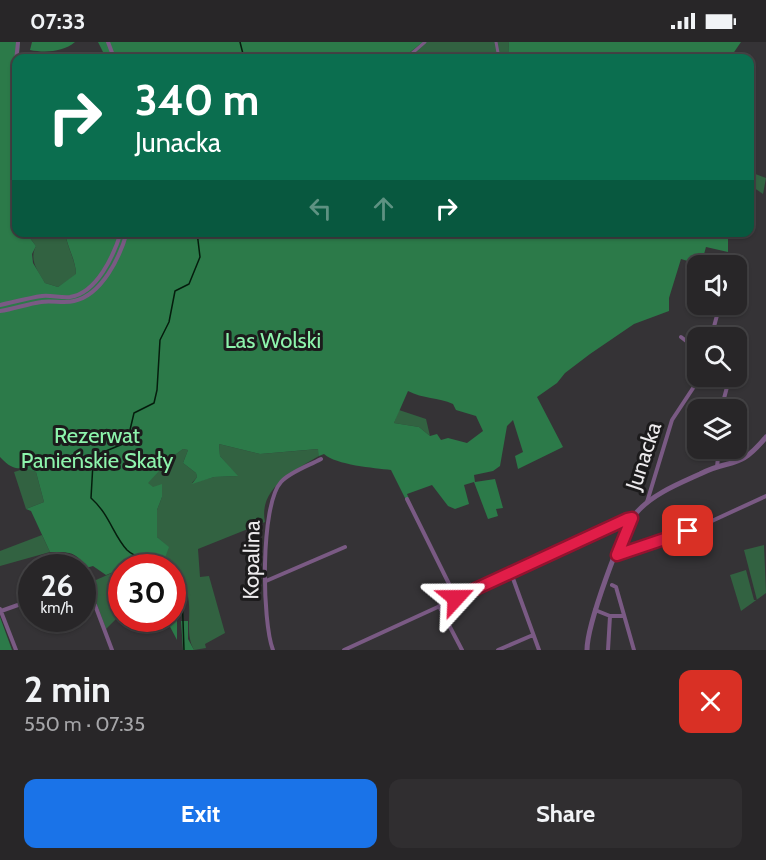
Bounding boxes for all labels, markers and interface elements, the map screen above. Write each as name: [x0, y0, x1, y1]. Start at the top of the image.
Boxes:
text: 07:33: [30, 8, 85, 35]
text: 340 m: [135, 74, 259, 126]
icon: right: [36, 78, 114, 156]
text: Junacka: [135, 126, 221, 159]
icon: left: [304, 192, 337, 225]
icon: ahead: [367, 192, 400, 225]
icon: right: [430, 192, 463, 225]
map controls: [687, 255, 747, 459]
button: sound: [687, 255, 747, 315]
park label: Las Wolski: [225, 327, 321, 354]
button: search: [687, 327, 747, 387]
button: layers: [687, 399, 747, 459]
street label: Junacka: [620, 418, 667, 495]
park label: Rezerwat Panieńskie Skały: [21, 422, 173, 474]
pin: [662, 505, 713, 556]
icon: arrive: [671, 514, 704, 547]
street label: Kopalina: [237, 520, 266, 600]
speed limit sign: 30: [108, 554, 186, 632]
position arrow: [424, 566, 488, 630]
text: 26: [41, 567, 73, 604]
text: km/h: [41, 599, 73, 617]
text: 2 min: [24, 667, 111, 711]
button: close: [679, 670, 742, 733]
text: 550 m · 07:35: [24, 712, 145, 736]
button: Exit: [24, 779, 377, 848]
button: Share: [389, 779, 742, 848]

